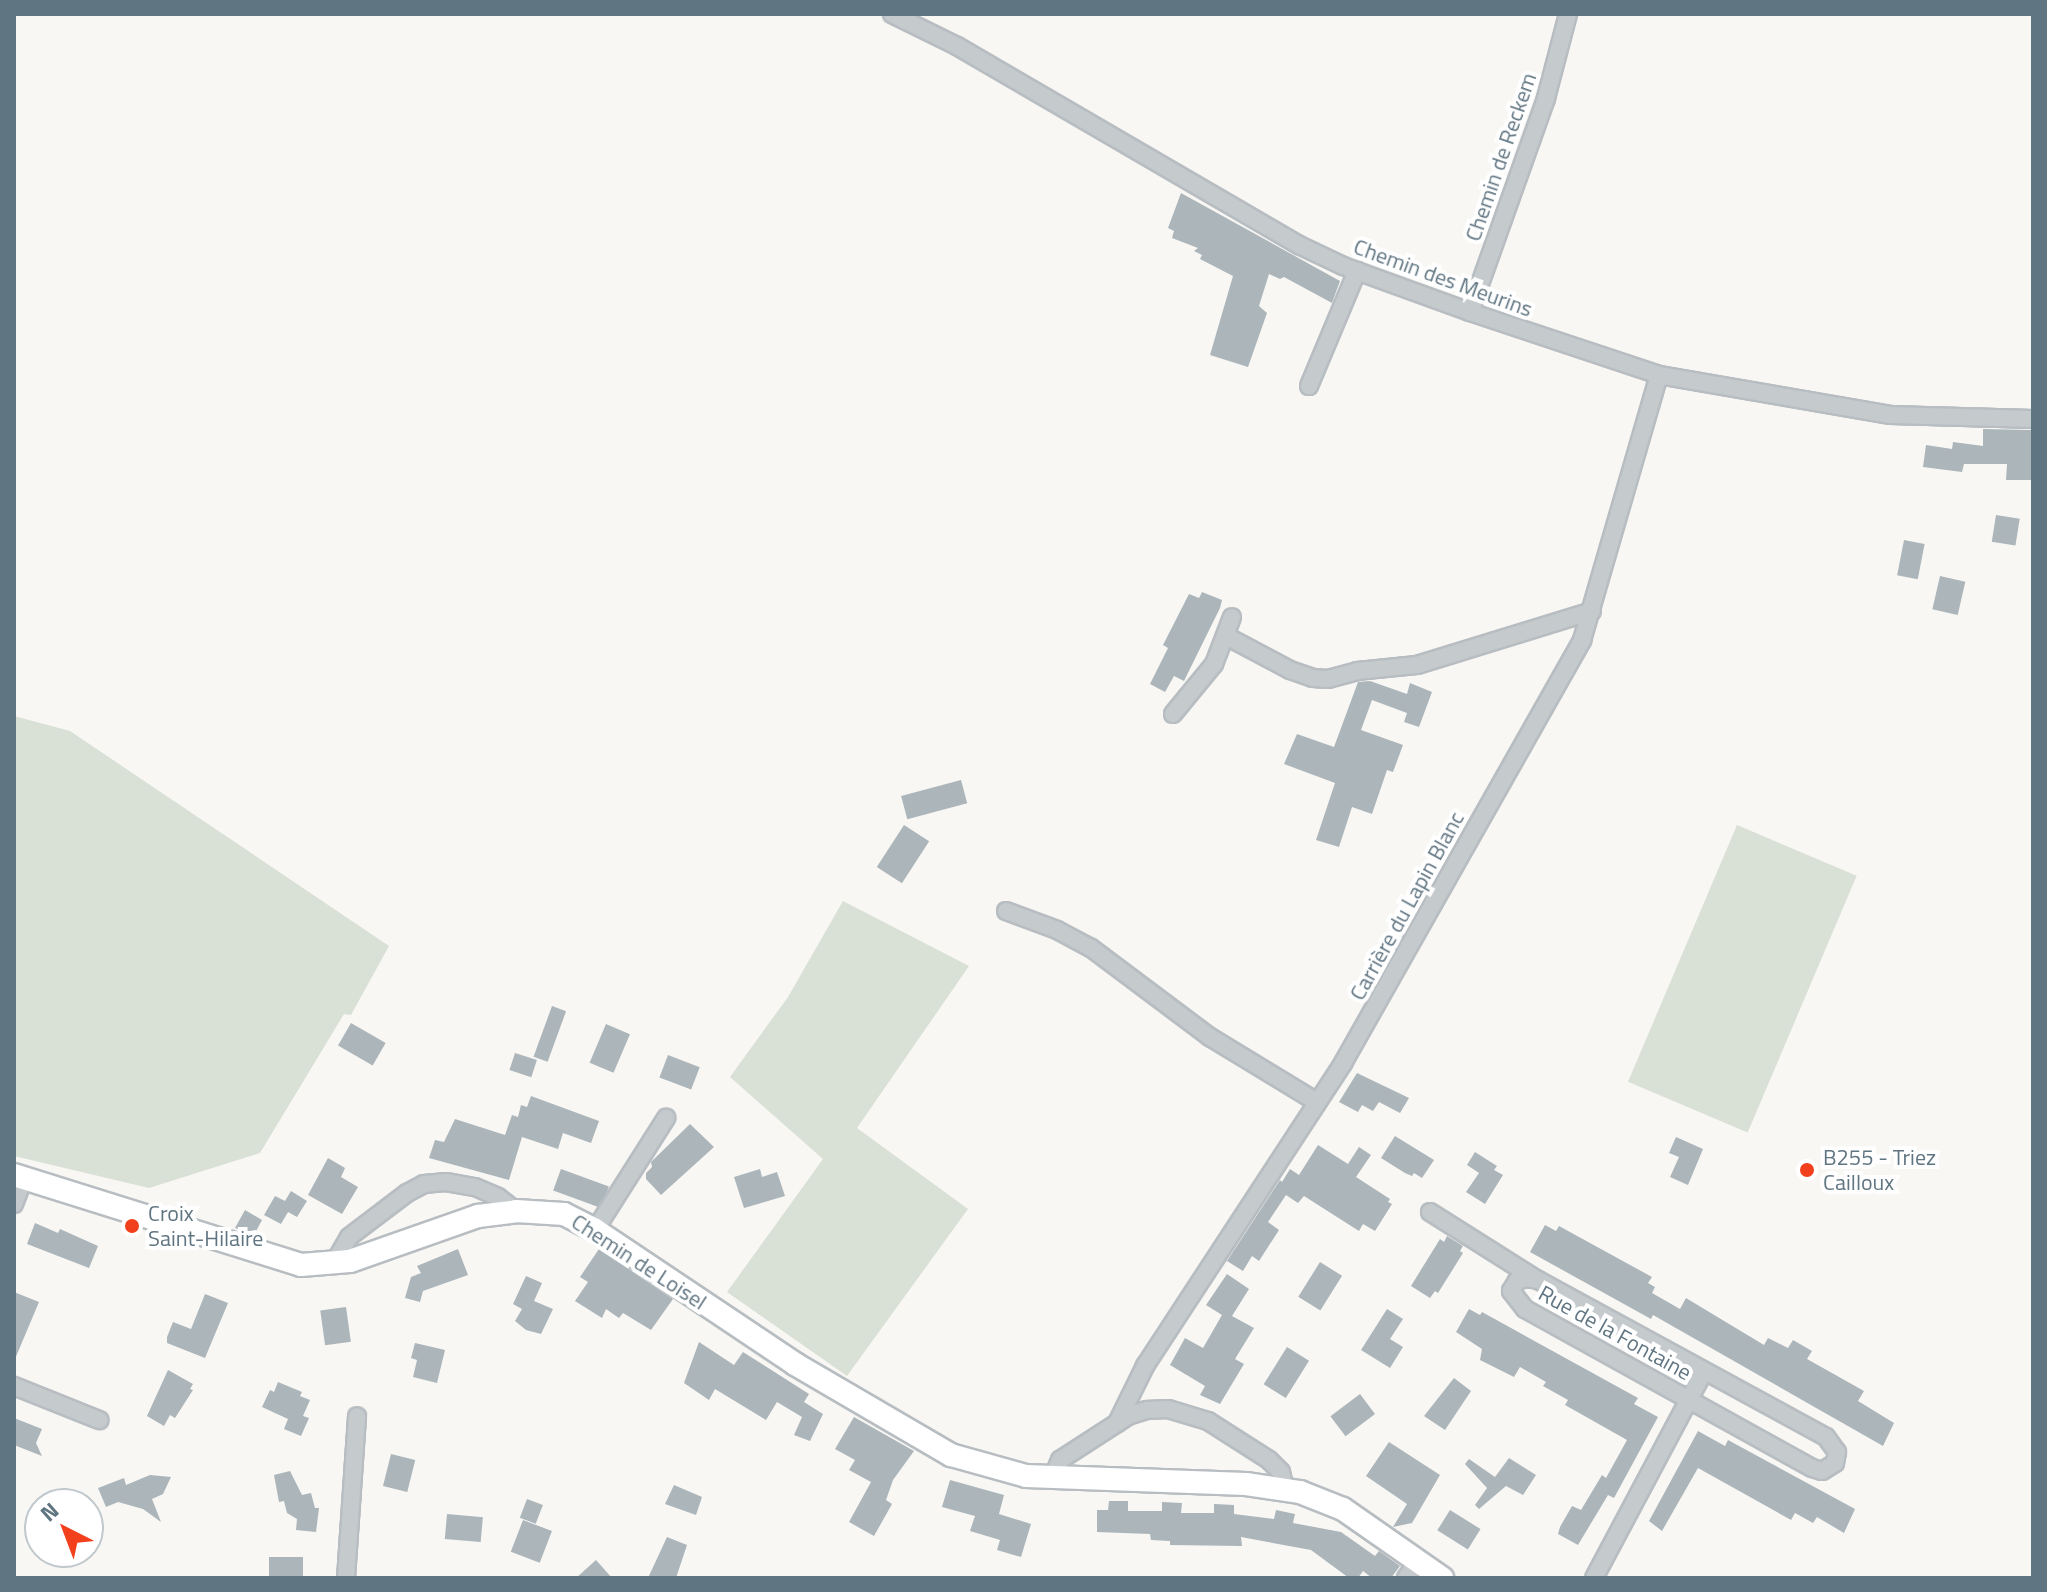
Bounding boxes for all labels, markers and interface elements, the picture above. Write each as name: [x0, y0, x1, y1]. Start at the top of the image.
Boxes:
street label: Chemin de Reckem: [1460, 69, 1542, 245]
street label: Chemin des Meurins: [1350, 233, 1536, 323]
street label: Carrière du Lapin Blanc: [1344, 807, 1470, 1005]
place label: B255 - Triez Cailloux: [1823, 1144, 1936, 1196]
marker: B255 - Triez Cailloux: [1798, 1161, 1816, 1179]
place label: Croix Saint-Hilaire: [148, 1200, 263, 1252]
street label: Chemin de Loisel: [567, 1209, 711, 1315]
marker: Croix Saint-Hilaire: [123, 1217, 141, 1235]
street label: Rue de la Fontaine: [1534, 1280, 1696, 1386]
north arrow: [24, 1488, 104, 1568]
text: N: [32, 1494, 66, 1529]

